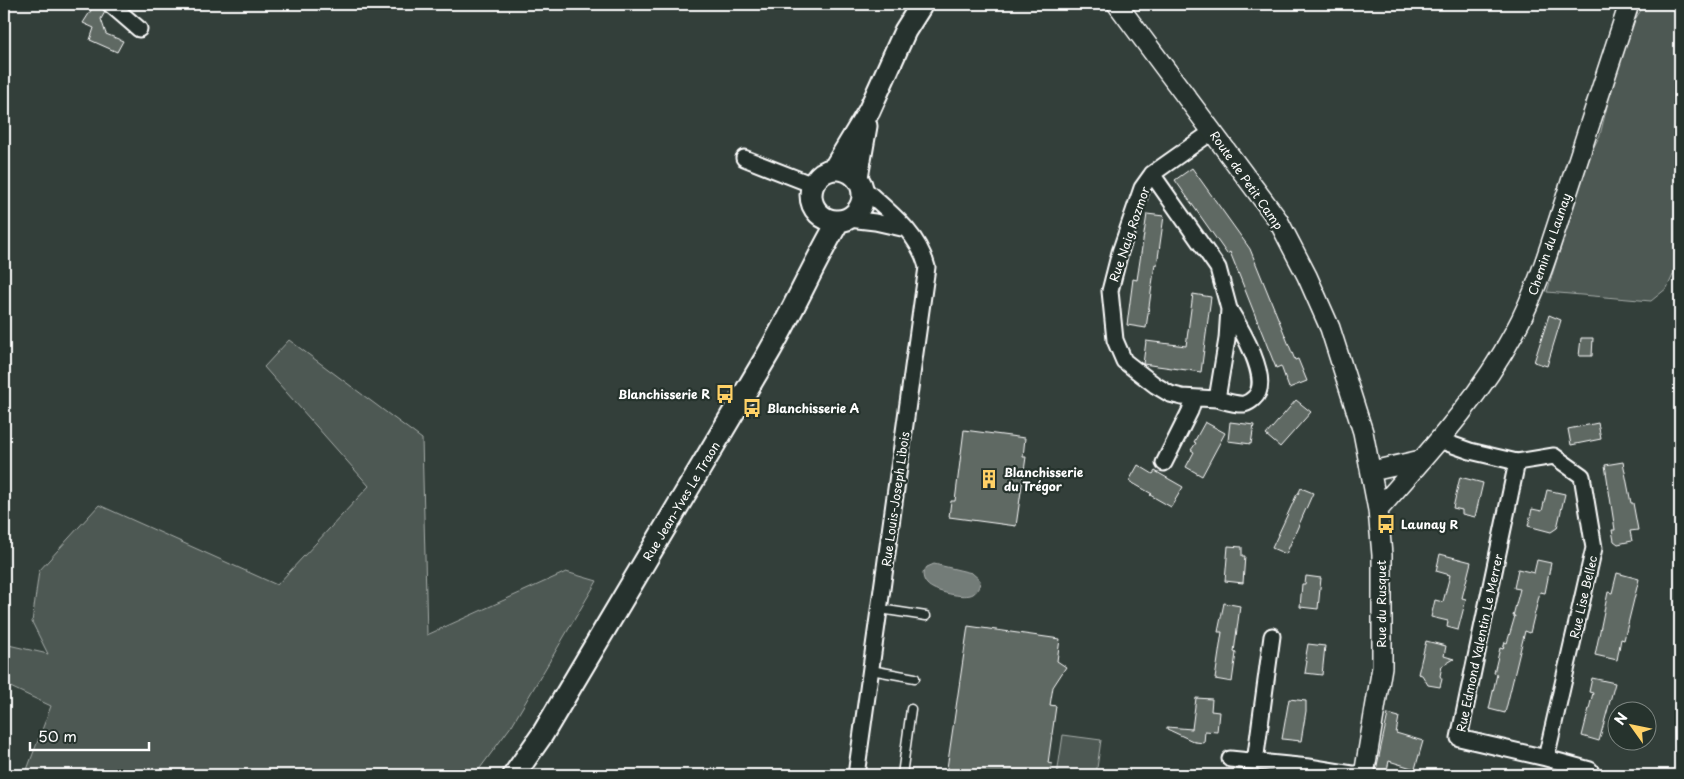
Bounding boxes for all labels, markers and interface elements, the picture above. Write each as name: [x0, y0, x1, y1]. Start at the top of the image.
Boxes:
street label: Route de Petit Camp: [1206, 127, 1288, 233]
street label: Rue Naig Rozmor: [1104, 184, 1154, 284]
street label: Chemin du Launay: [1523, 190, 1575, 298]
bus stop icon: Blanchisserie R: [714, 383, 736, 405]
place label: Blanchisserie R: [618, 385, 710, 403]
bus stop icon: Blanchisserie A: [741, 397, 763, 419]
place label: Blanchisserie A: [767, 399, 860, 417]
street label: Rue Louis-Joseph Libois: [877, 430, 913, 568]
street label: Rue Jean-Yves Le Traon: [638, 438, 724, 564]
place label: Blanchisserie du Trégor: [1004, 463, 1084, 495]
building icon: Blanchisserie du Trégor: [978, 468, 1000, 490]
bus stop icon: Launay R: [1375, 513, 1397, 535]
place label: Launay R: [1401, 515, 1459, 533]
street label: Rue Edmond Valentin Le Merrer: [1451, 552, 1507, 734]
street label: Rue Lise Bellec: [1565, 554, 1601, 640]
street label: Rue du Rusquet: [1372, 560, 1390, 648]
north arrow: [1606, 702, 1656, 752]
text: N: [1609, 708, 1633, 729]
scale bar: [30, 719, 149, 751]
text: 50 m: [38, 724, 77, 747]

